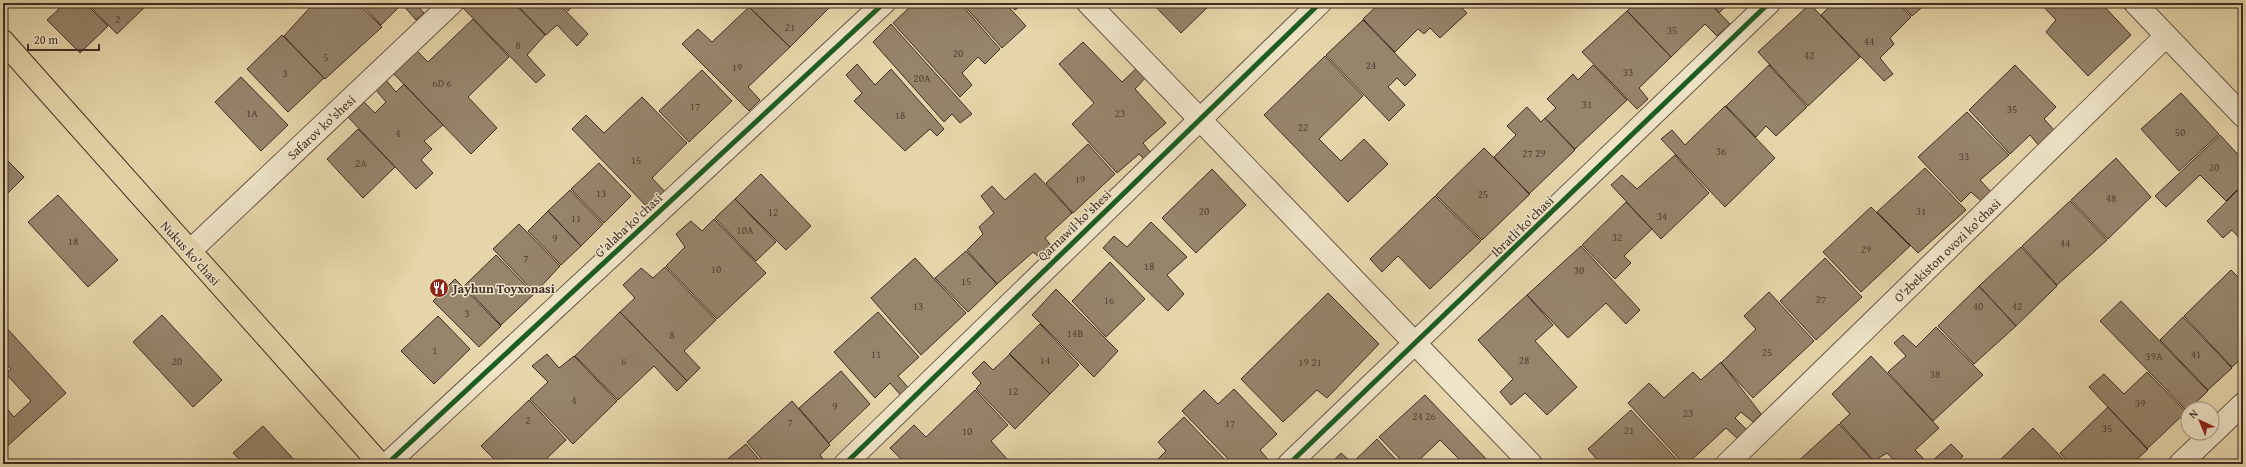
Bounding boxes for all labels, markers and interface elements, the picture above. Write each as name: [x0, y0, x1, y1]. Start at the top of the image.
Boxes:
house number: 2: [115, 11, 121, 27]
house number: 21: [785, 19, 795, 35]
house number: 35: [1667, 22, 1677, 38]
scale bar: [28, 26, 99, 52]
text: 20 m: [34, 31, 58, 48]
house number: 44: [1864, 33, 1874, 49]
house number: 8: [515, 37, 521, 53]
house number: 20: [953, 45, 963, 61]
house number: 42: [1804, 47, 1814, 63]
house number: 5: [323, 49, 329, 65]
house number: 24: [1366, 57, 1376, 73]
house number: 19: [732, 59, 742, 75]
house number: 33: [1623, 64, 1633, 80]
house number: 3: [282, 65, 288, 81]
house number: 20A: [913, 70, 931, 86]
house number: 6D 6: [432, 75, 452, 91]
street label: Safarov ko'shesi: [283, 90, 360, 164]
house number: 31: [1582, 96, 1592, 112]
house number: 17: [690, 98, 700, 114]
house number: 35: [2007, 101, 2017, 117]
house number: 1A: [246, 105, 258, 121]
house number: 23: [1115, 105, 1125, 121]
house number: 18: [895, 107, 905, 123]
house number: 22: [1298, 119, 1308, 135]
house number: 50: [2175, 124, 2185, 140]
house number: 4: [395, 125, 401, 141]
house number: 36: [1716, 143, 1726, 159]
house number: 27 29: [1522, 145, 1546, 161]
house number: 33: [1959, 148, 1969, 164]
house number: 15: [631, 152, 641, 168]
house number: 2A: [355, 155, 367, 171]
house number: 20: [2209, 159, 2219, 175]
house number: 19: [1075, 171, 1085, 187]
house number: 13: [596, 185, 606, 201]
street label: Qarnawil ko'shesi: [1033, 185, 1116, 265]
house number: 25: [1478, 186, 1488, 202]
street label: G'alaba ko'chasi: [590, 189, 667, 262]
house number: 48: [2106, 190, 2116, 206]
street label: Ibratli ko'chasi: [1487, 191, 1558, 261]
street label: O'zbekiston ovozi ko'chasi: [1890, 194, 2005, 307]
house number: 20: [1199, 203, 1209, 219]
house number: 31: [1916, 203, 1926, 219]
house number: 12: [768, 204, 778, 220]
house number: 34: [1657, 208, 1667, 224]
house number: 11: [571, 210, 581, 226]
street label: Nukus ko'chasi: [156, 217, 225, 290]
house number: 10A: [736, 222, 754, 238]
house number: 32: [1612, 229, 1622, 245]
house number: 9: [552, 230, 558, 246]
house number: 18: [68, 233, 78, 249]
house number: 44: [2060, 235, 2070, 251]
house number: 29: [1861, 241, 1871, 257]
house number: 7: [523, 250, 529, 266]
house number: 18: [1144, 258, 1154, 274]
house number: 10: [711, 261, 721, 277]
house number: 30: [1574, 262, 1584, 278]
house number: 15: [961, 273, 971, 289]
restaurant icon: Jayhun Toyxonasi: [428, 277, 450, 299]
place label: Jayhun Toyxonasi: [451, 279, 555, 298]
house number: 27: [1816, 291, 1826, 307]
house number: 16: [1104, 292, 1114, 308]
house number: 13: [913, 298, 923, 314]
house number: 40: [1973, 298, 1983, 314]
house number: 42: [2012, 298, 2022, 314]
house number: 3: [464, 305, 470, 321]
house number: 14B: [1067, 325, 1083, 341]
house number: 8: [669, 327, 675, 343]
house number: 1: [432, 342, 438, 358]
house number: 25: [1762, 344, 1772, 360]
house number: 11: [871, 346, 881, 362]
house number: 41: [2191, 346, 2201, 362]
house number: 39A: [2145, 348, 2163, 364]
house number: 14: [1040, 352, 1050, 368]
house number: 28: [1519, 352, 1529, 368]
house number: 20: [172, 353, 182, 369]
house number: 6: [621, 353, 627, 369]
house number: 19 21: [1298, 354, 1322, 370]
house number: 38: [1930, 366, 1940, 382]
house number: 12: [1008, 383, 1018, 399]
house number: 4: [571, 392, 577, 408]
house number: 39: [2135, 395, 2145, 411]
house number: 9: [832, 398, 838, 414]
north arrow: [2180, 401, 2220, 441]
house number: 23: [1683, 405, 1693, 421]
text: N: [2185, 405, 2202, 422]
house number: 24 26: [1412, 408, 1436, 424]
house number: 2: [525, 412, 531, 428]
house number: 7: [787, 414, 793, 430]
house number: 17: [1225, 415, 1235, 431]
house number: 35: [2102, 420, 2112, 436]
house number: 21: [1624, 422, 1634, 438]
house number: 10: [962, 423, 972, 439]

